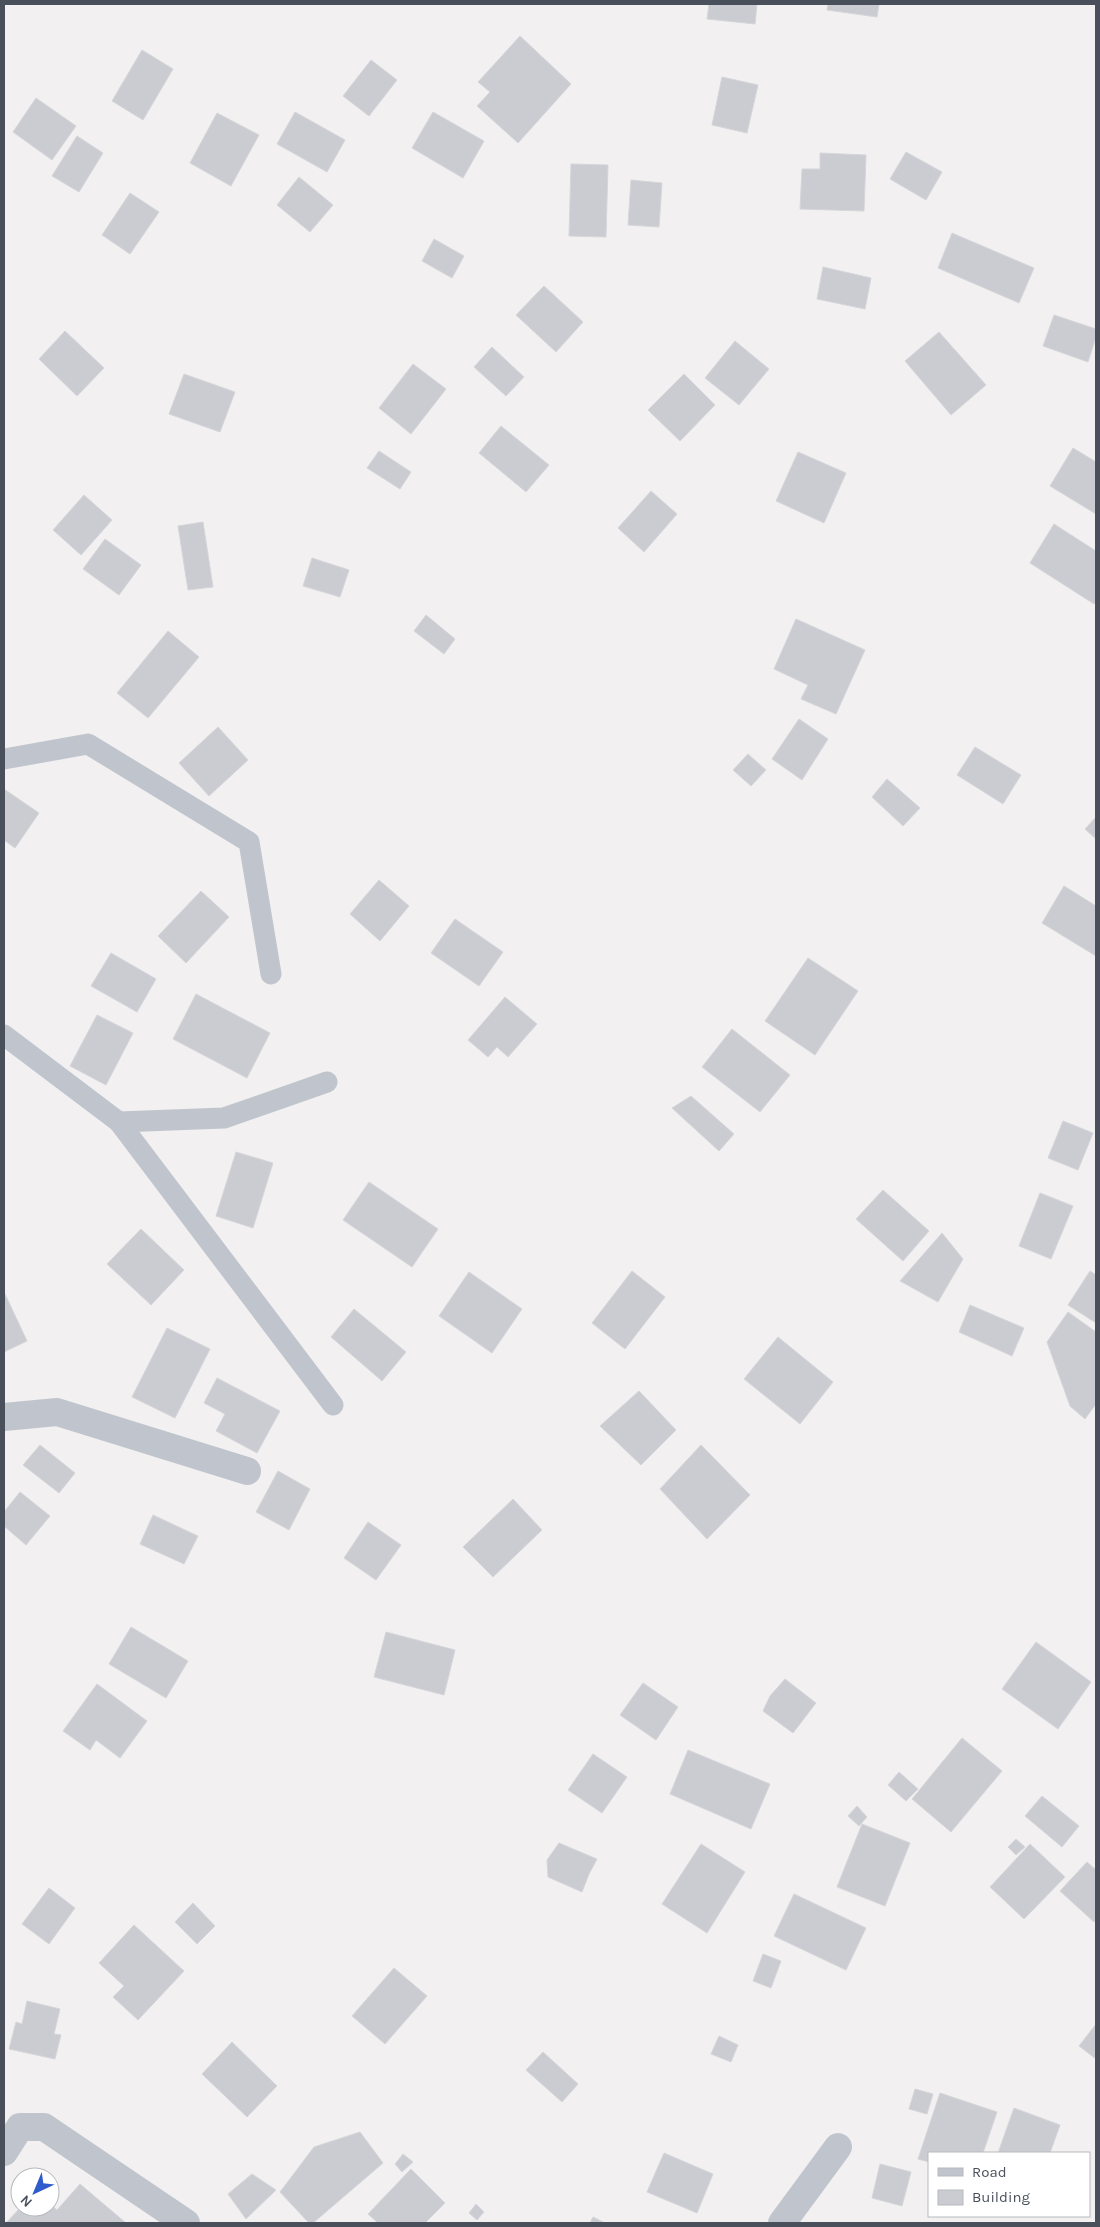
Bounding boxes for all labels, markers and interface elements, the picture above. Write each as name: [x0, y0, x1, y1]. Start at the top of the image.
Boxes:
legend: [928, 2152, 1090, 2217]
text: Road: [972, 2163, 1007, 2181]
north arrow: [10, 2167, 60, 2217]
text: Building: [972, 2188, 1030, 2206]
text: N: [17, 2191, 36, 2211]

